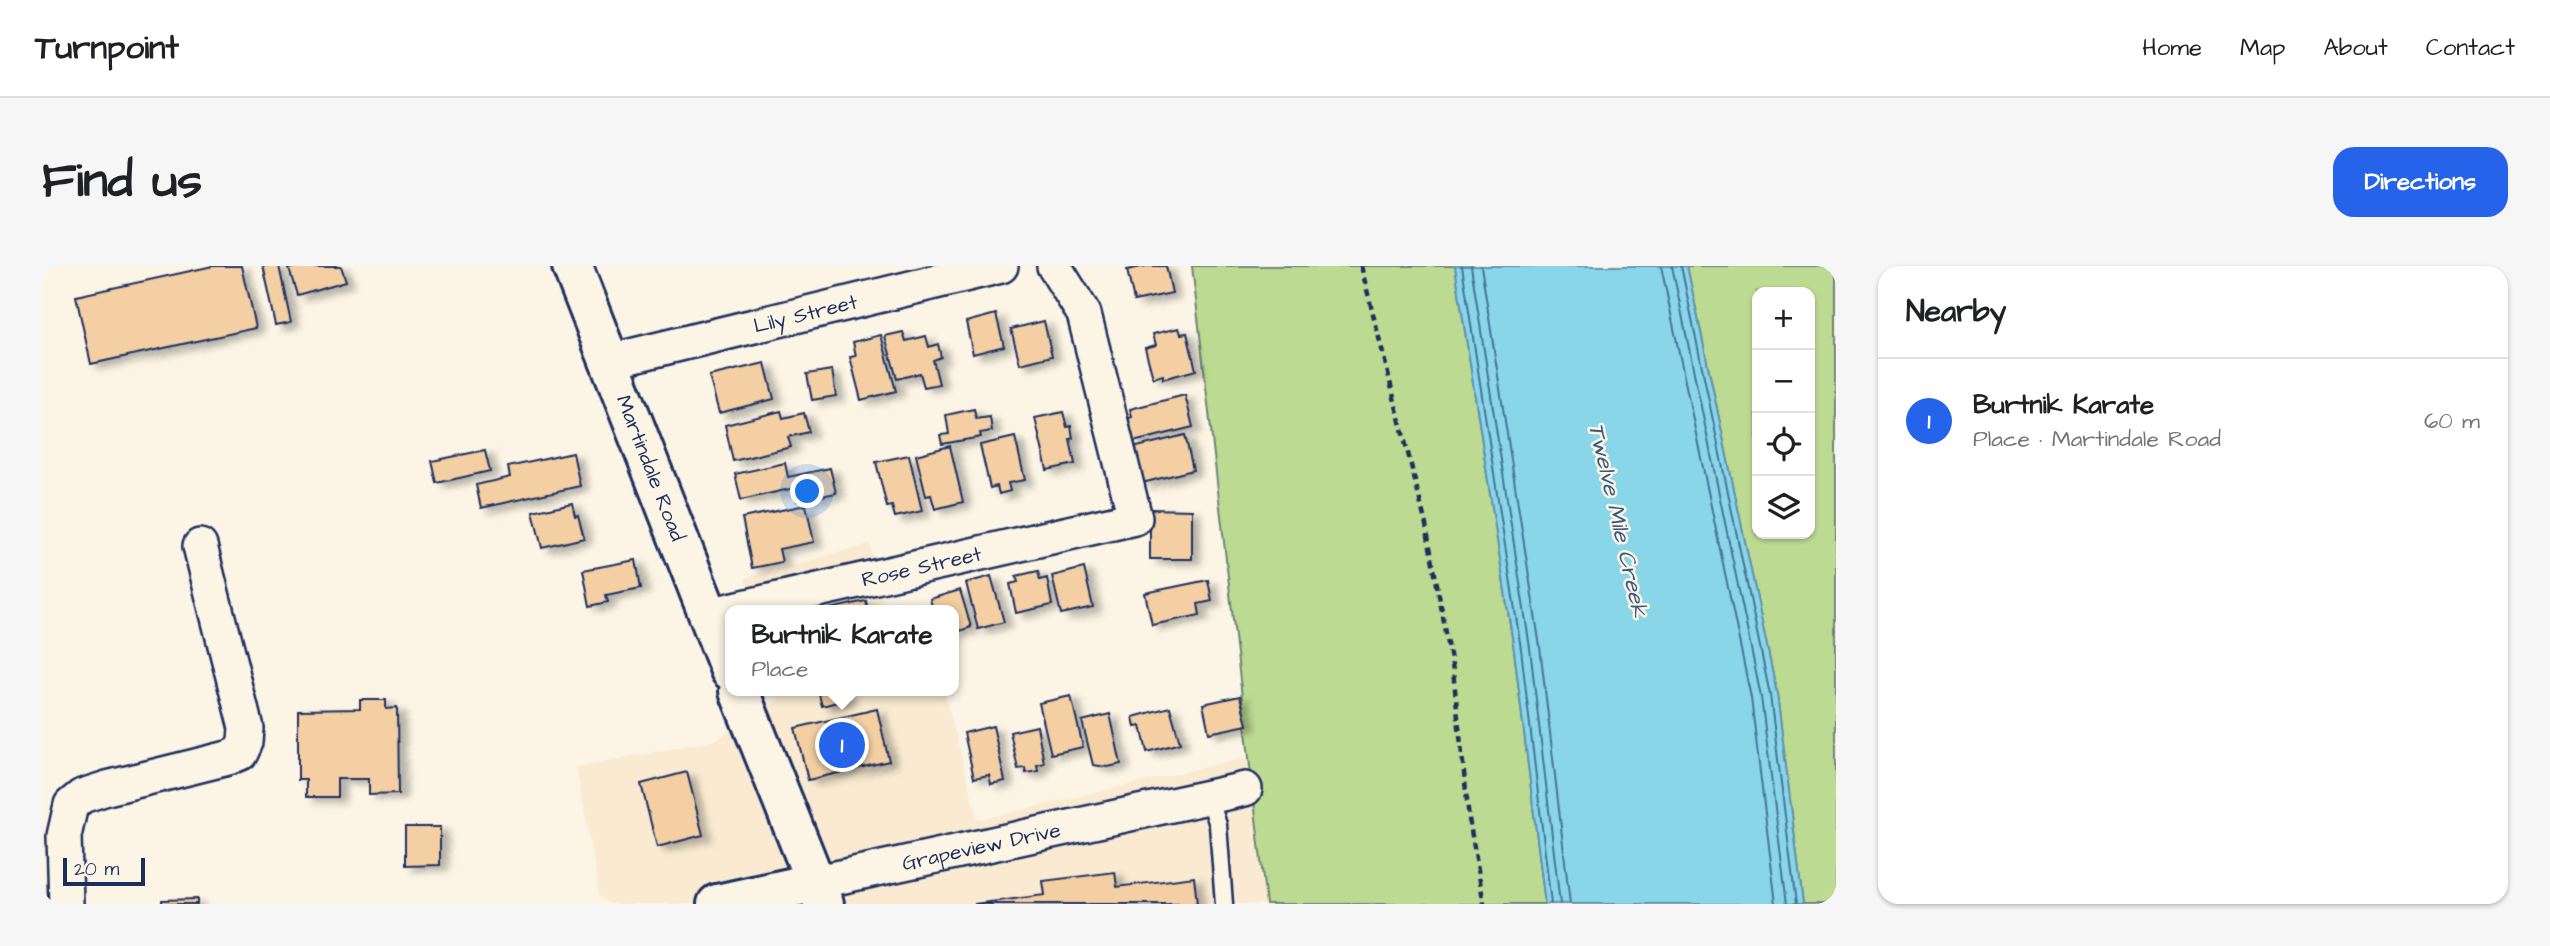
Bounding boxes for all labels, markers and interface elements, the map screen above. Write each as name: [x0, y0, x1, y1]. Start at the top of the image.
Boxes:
text: Turnpoint: [35, 25, 179, 71]
text: Home: [2142, 31, 2202, 65]
text: Map: [2240, 31, 2285, 65]
text: About: [2323, 31, 2388, 65]
text: Contact: [2426, 31, 2515, 65]
button: Directions: [2333, 147, 2508, 217]
text: Find us: [42, 148, 202, 216]
street label: Lily Street: [750, 287, 861, 340]
map controls: [1752, 287, 1815, 539]
button: +: [1752, 287, 1815, 350]
text: Nearby: [1906, 291, 2006, 333]
button: −: [1752, 350, 1815, 413]
text: Burtnik Karate: [1973, 387, 2154, 423]
street label: Martindale Road: [609, 391, 693, 546]
text: 1: [1928, 405, 1930, 437]
text: 60 m: [2424, 405, 2480, 437]
button: locate: [1752, 413, 1815, 476]
water label: Twelve Mile Creek: [1580, 420, 1656, 621]
text: Place · Martindale Road: [1973, 423, 2221, 455]
your location: [790, 474, 824, 508]
button: layers: [1752, 476, 1815, 539]
street label: Rose Street: [859, 539, 985, 594]
popup: [725, 605, 959, 696]
text: Burtnik Karate: [752, 617, 932, 653]
text: Place: [752, 653, 808, 685]
pin: 1: [819, 719, 865, 771]
street label: Grapeview Drive: [899, 815, 1063, 878]
scale bar: [63, 855, 145, 887]
text: 20 m: [74, 856, 119, 883]

